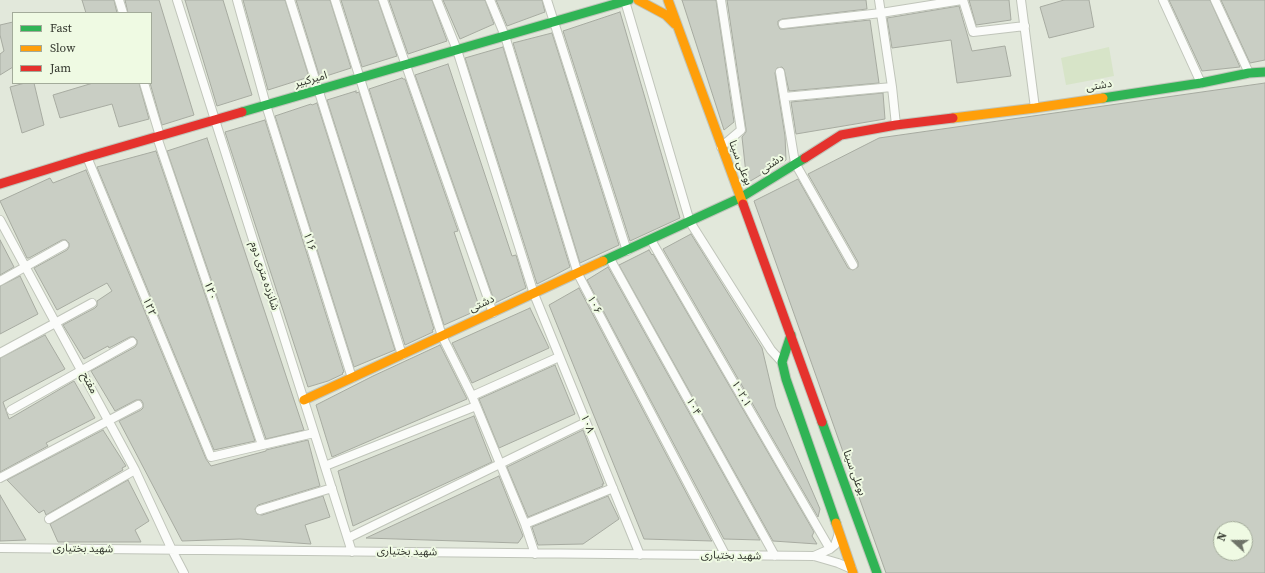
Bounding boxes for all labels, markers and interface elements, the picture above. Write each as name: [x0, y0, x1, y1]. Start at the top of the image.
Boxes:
legend: [12, 12, 152, 84]
text: Fast: [50, 20, 72, 36]
text: Slow: [50, 40, 75, 56]
text: Jam: [50, 60, 71, 76]
street label: امیرکبیر: [293, 69, 329, 91]
street label: دشتی: [1085, 77, 1113, 95]
street label: بوعلی سینا: [725, 139, 755, 187]
street label: دشتی: [757, 151, 787, 177]
street label: ۱۱۶: [300, 231, 318, 253]
street label: شانزده متری دوم: [247, 240, 281, 312]
street label: ۱۲۰: [201, 280, 219, 302]
street label: دشتی: [467, 293, 497, 315]
street label: ۱۰۶: [584, 294, 604, 316]
street label: ۱۲۲: [139, 296, 159, 318]
street label: مفتح: [78, 370, 100, 396]
street label: ۱۰۲.۱: [728, 378, 754, 410]
street label: ۱۰۴: [683, 396, 703, 418]
street label: ۱۰۸: [577, 413, 597, 435]
street label: بوعلی سینا: [840, 448, 868, 498]
north arrow: [1213, 521, 1253, 561]
text: N: [1214, 530, 1231, 543]
street label: شهید بختیاری: [53, 542, 113, 556]
street label: شهید بختیاری: [377, 545, 437, 559]
street label: شهید بختیاری: [701, 549, 761, 563]

